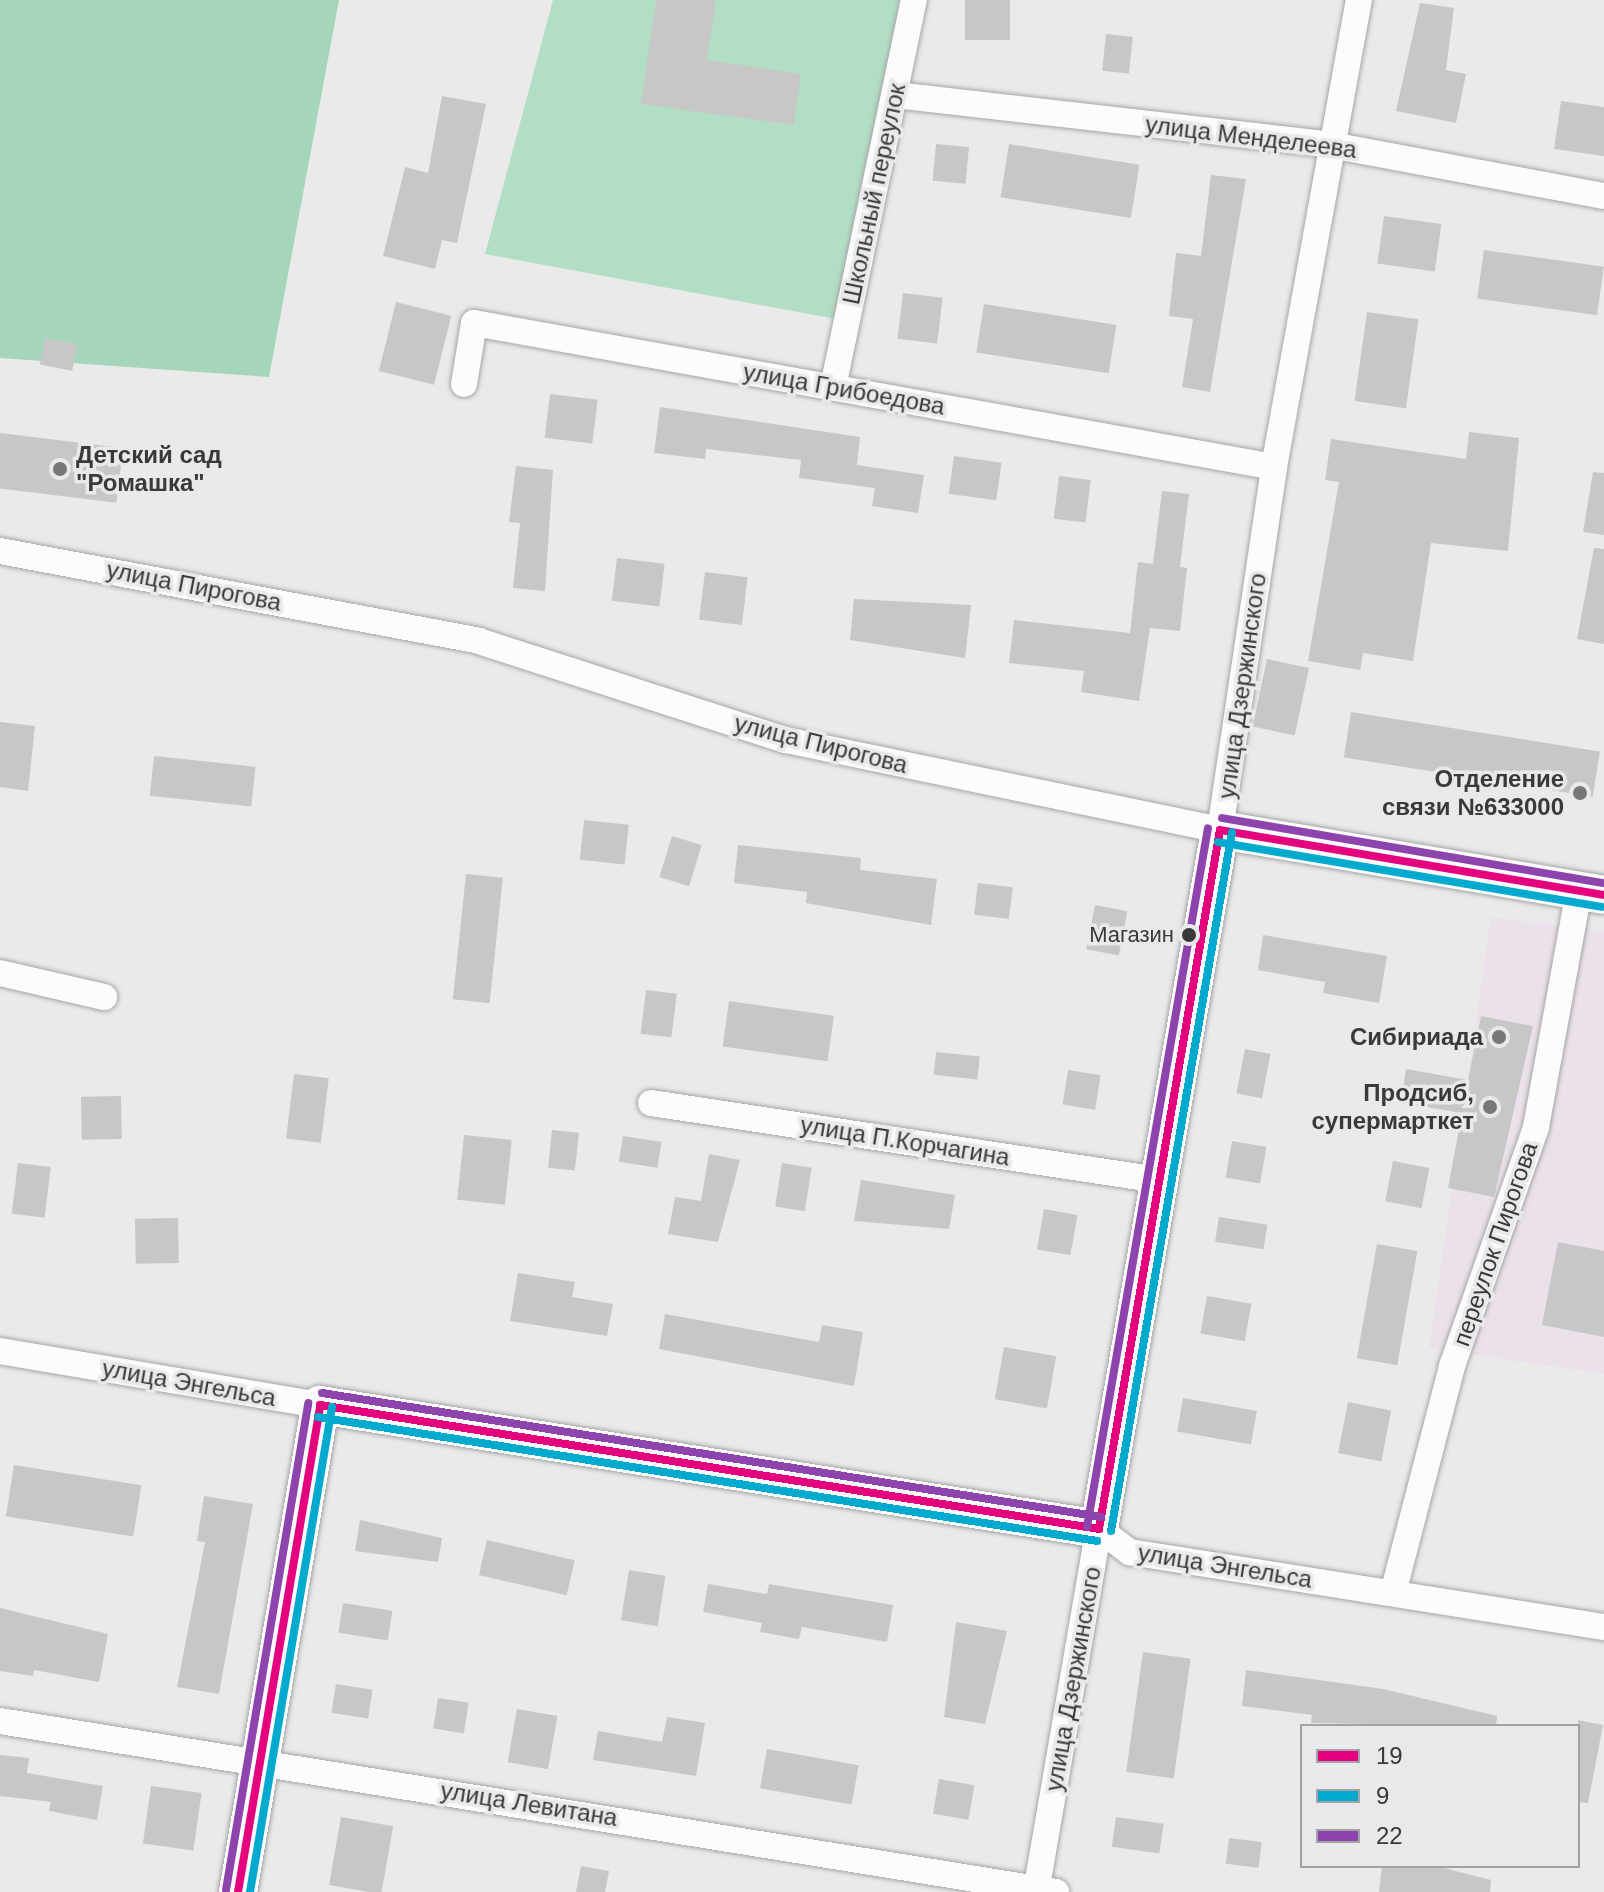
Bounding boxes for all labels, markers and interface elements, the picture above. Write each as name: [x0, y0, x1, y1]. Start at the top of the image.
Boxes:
street label: Школьный переулок: [837, 81, 911, 307]
street label: улица Менделеева: [1144, 110, 1358, 164]
street label: улица Грибоедова: [741, 357, 947, 421]
place label: Детский сад "Ромашка": [76, 441, 222, 497]
marker: Детский сад "Ромашка": [51, 460, 69, 478]
street label: улица Пирогова: [104, 555, 284, 617]
street label: улица Дзержинского: [1212, 571, 1272, 801]
street label: улица Пирогова: [731, 709, 911, 779]
place label: Отделение связи №633000: [1382, 765, 1564, 821]
marker: Отделение связи №633000: [1571, 784, 1589, 802]
place label: Магазин: [1089, 922, 1174, 948]
marker: Магазин: [1181, 927, 1197, 943]
place label: Сибириада: [1350, 1023, 1483, 1051]
marker: Сибириада: [1490, 1028, 1508, 1046]
place label: Продсиб, супермарткет: [1311, 1079, 1474, 1135]
marker: Продсиб, супермарткет: [1481, 1098, 1499, 1116]
street label: улица П.Корчагина: [798, 1110, 1012, 1172]
street label: переулок Пирогова: [1447, 1138, 1543, 1350]
street label: улица Энгельса: [100, 1354, 278, 1412]
street label: улица Энгельса: [1136, 1538, 1314, 1594]
street label: улица Дзержинского: [1039, 1564, 1107, 1794]
legend: [1300, 1724, 1580, 1868]
text: 19: [1376, 1742, 1403, 1769]
street label: улица Левитана: [439, 1776, 619, 1832]
text: 9: [1376, 1782, 1389, 1809]
text: 22: [1376, 1822, 1403, 1849]

